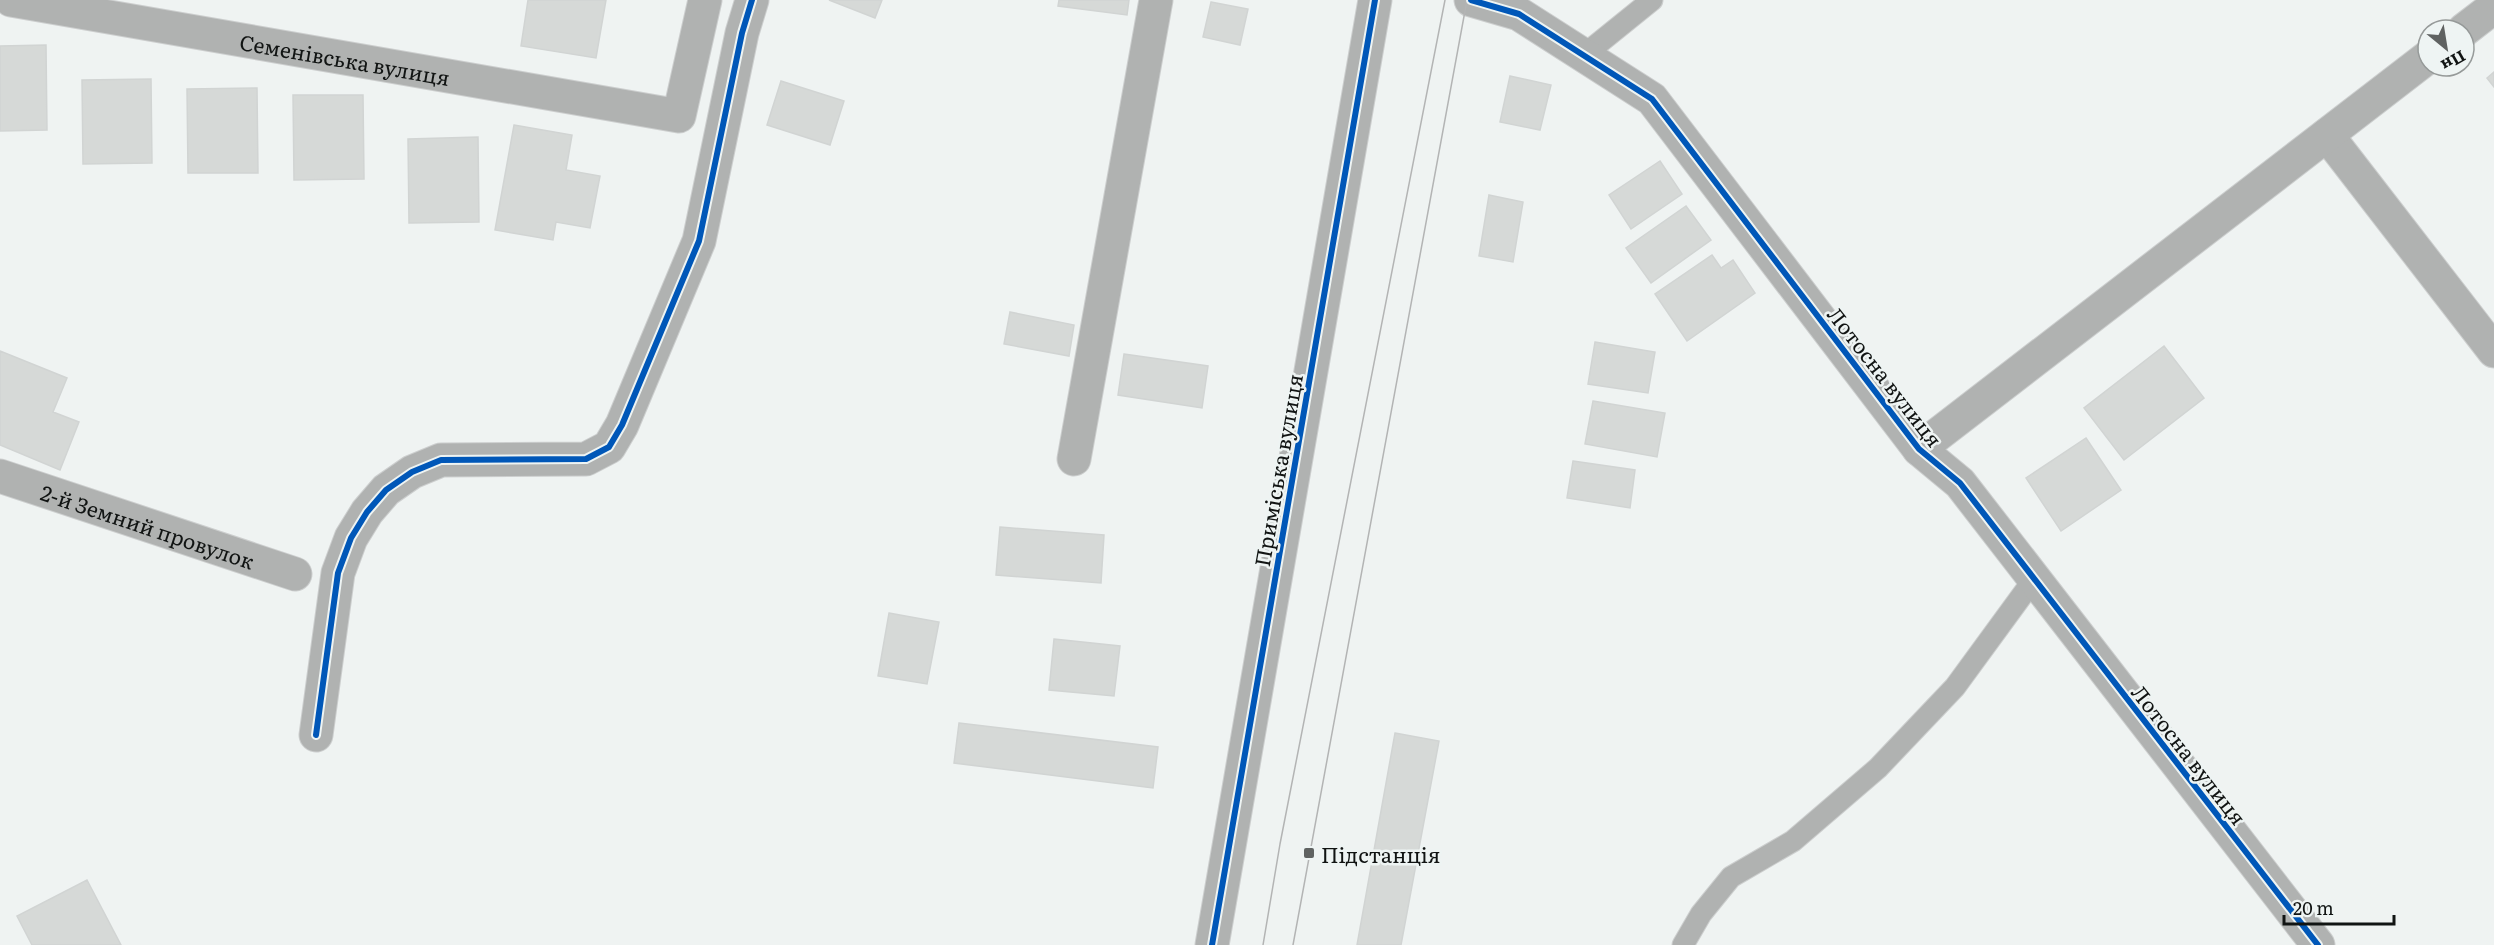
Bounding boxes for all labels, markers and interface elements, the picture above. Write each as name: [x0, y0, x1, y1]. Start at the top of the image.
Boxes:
north arrow: [2416, 18, 2476, 78]
street label: Семенівська вулиця: [238, 25, 452, 91]
text: Пн: [2437, 45, 2471, 78]
street label: Лотосна вулиця: [1821, 299, 1951, 453]
street label: Приміська вулиця: [1245, 371, 1309, 569]
street label: 2-й Земний провулок: [37, 475, 259, 575]
street label: Лотосна вулиця: [2125, 677, 2255, 831]
place label: Підстанція: [1321, 838, 1440, 869]
marker: Підстанція: [1302, 846, 1316, 860]
scale bar: [2284, 888, 2394, 926]
text: 20 m: [2293, 894, 2334, 921]

